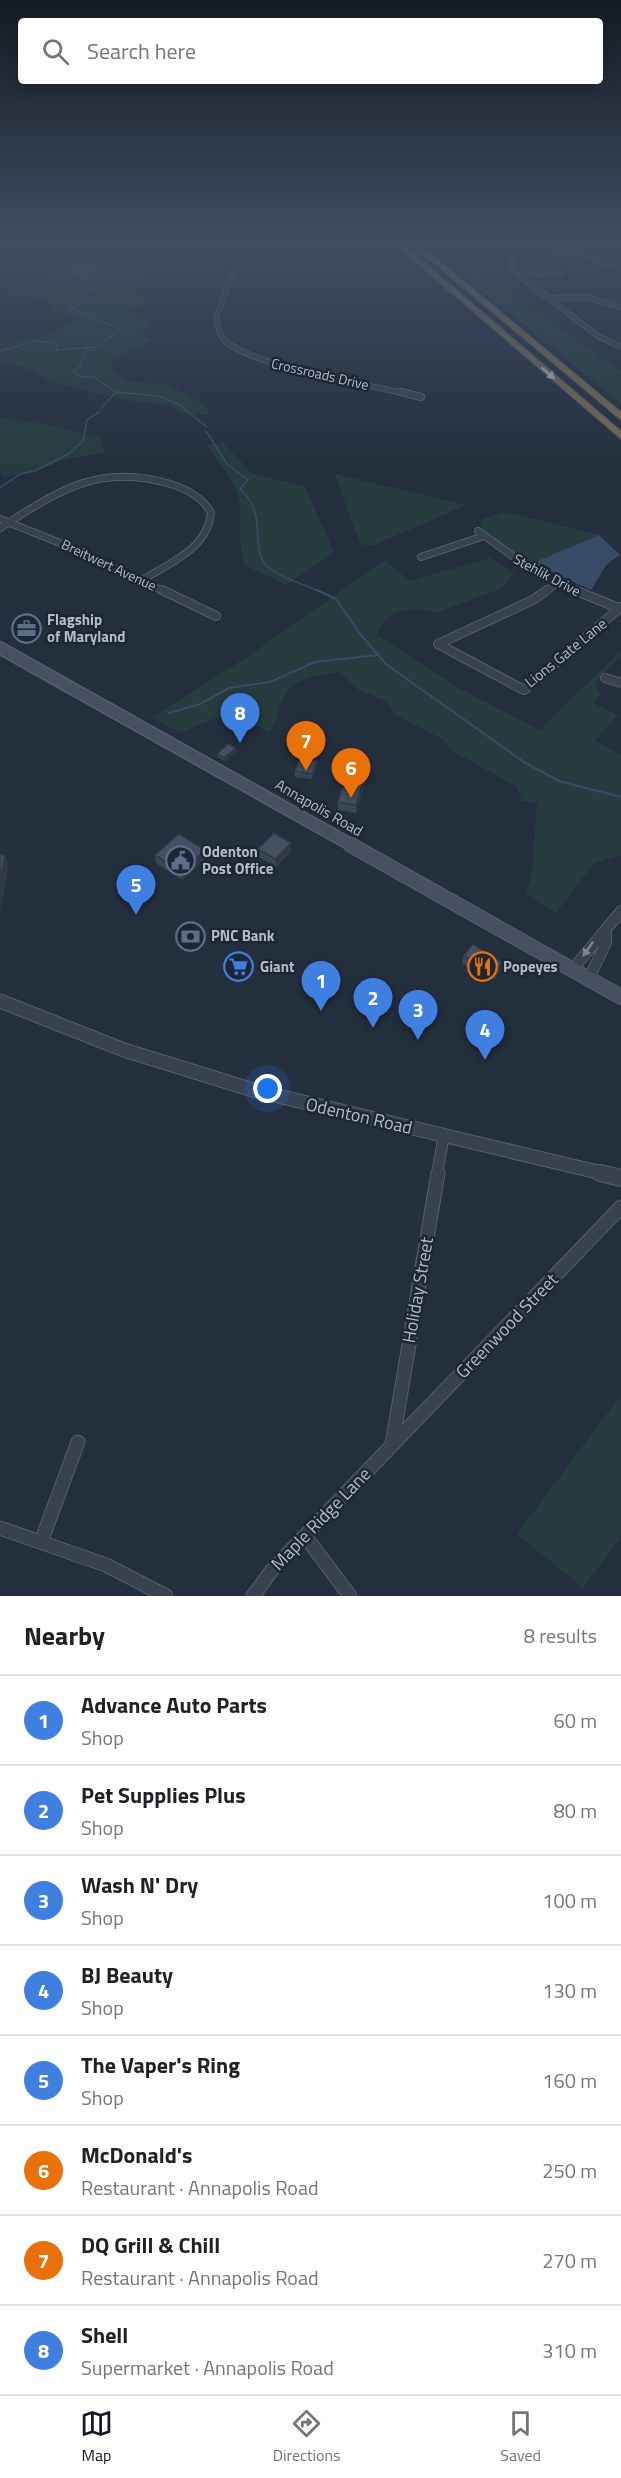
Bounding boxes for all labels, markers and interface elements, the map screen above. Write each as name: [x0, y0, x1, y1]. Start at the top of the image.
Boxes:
search box: [18, 18, 603, 84]
text: Search here: [87, 34, 196, 68]
icon: search: [39, 35, 72, 68]
street label: Crossroads Drive: [269, 352, 371, 395]
one-way arrow: [540, 366, 555, 379]
street label: Breitwert Avenue: [58, 533, 160, 596]
street label: Stehlik Drive: [510, 548, 585, 601]
place label: Flagship of Maryland: [47, 608, 126, 648]
street label: Lions Gate Lane: [520, 612, 612, 693]
office icon: Flagship of Maryland: [10, 613, 42, 645]
pin: 8: [220, 694, 260, 743]
pin: 7: [286, 722, 326, 771]
pin: 6: [332, 748, 370, 798]
street label: Annapolis Road: [271, 773, 367, 842]
place label: Odenton Post Office: [202, 840, 274, 880]
public building icon: Odenton Post Office: [165, 845, 197, 877]
pin: 5: [116, 866, 156, 915]
bank icon: PNC Bank: [174, 920, 206, 952]
place label: PNC Bank: [211, 924, 275, 947]
one-way arrow: [582, 941, 594, 957]
supermarket icon: Giant: [223, 951, 255, 983]
restaurant icon: Popeyes: [466, 951, 498, 983]
place label: Giant: [260, 955, 295, 978]
place label: Popeyes: [503, 955, 558, 978]
pin: 1: [302, 962, 340, 1011]
pin: 2: [354, 978, 392, 1028]
pin: 3: [398, 990, 438, 1040]
pin: 4: [466, 1010, 504, 1060]
your location: [253, 1074, 282, 1103]
street label: Odenton Road: [303, 1090, 415, 1141]
street label: Holiday Street: [395, 1234, 440, 1345]
street label: Greenwood Street: [449, 1266, 565, 1384]
street label: Maple Ridge Lane: [264, 1461, 377, 1576]
text: Nearby: [24, 1616, 105, 1655]
text: 8 results: [524, 1620, 597, 1651]
text: Advance Auto Parts: [81, 1688, 267, 1722]
text: 1: [38, 1705, 49, 1736]
text: 60 m: [553, 1705, 597, 1736]
text: Shop: [81, 1722, 124, 1753]
text: Pet Supplies Plus: [81, 1778, 246, 1812]
text: 2: [38, 1795, 49, 1826]
text: 80 m: [553, 1795, 597, 1826]
text: Shop: [81, 1812, 124, 1843]
text: Wash N' Dry: [81, 1868, 198, 1902]
text: 3: [38, 1885, 49, 1916]
text: 100 m: [542, 1885, 597, 1916]
text: Shop: [81, 1902, 124, 1933]
text: BJ Beauty: [81, 1958, 173, 1992]
text: 4: [38, 1975, 49, 2006]
text: 130 m: [542, 1975, 597, 2006]
text: Shop: [81, 1992, 124, 2023]
text: The Vaper's Ring: [81, 2048, 240, 2082]
text: 5: [38, 2065, 49, 2096]
text: 160 m: [542, 2065, 597, 2096]
text: Shop: [81, 2082, 124, 2113]
text: McDonald's: [81, 2138, 192, 2172]
text: 6: [38, 2155, 49, 2186]
text: 250 m: [542, 2155, 597, 2186]
text: Restaurant · Annapolis Road: [81, 2172, 319, 2203]
text: DQ Grill & Chill: [81, 2228, 220, 2262]
text: 7: [38, 2245, 49, 2276]
text: 270 m: [542, 2245, 597, 2276]
text: Restaurant · Annapolis Road: [81, 2262, 319, 2293]
text: Shell: [81, 2318, 128, 2352]
text: 8: [38, 2335, 49, 2366]
text: 310 m: [542, 2335, 597, 2366]
text: Supermarket · Annapolis Road: [81, 2352, 334, 2383]
tab: Map: [80, 2407, 113, 2467]
tab: Directions: [273, 2407, 341, 2467]
tab: Saved: [500, 2407, 541, 2467]

